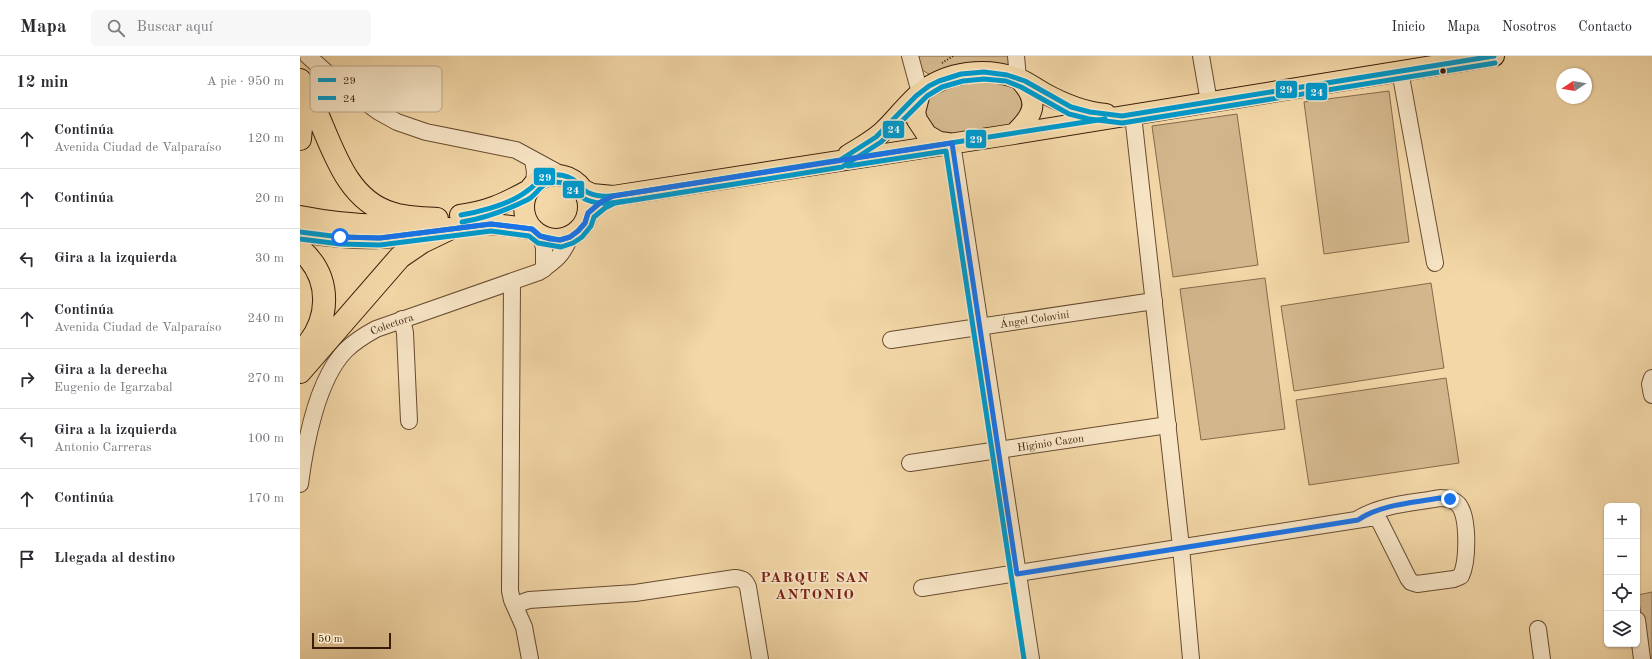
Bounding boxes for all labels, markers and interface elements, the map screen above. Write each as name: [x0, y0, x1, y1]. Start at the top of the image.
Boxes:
search box: [91, 10, 371, 46]
icon: search: [105, 17, 127, 39]
text: Mapa: [20, 18, 67, 37]
text: Buscar aquí: [137, 20, 213, 35]
text: Inicio: [1391, 20, 1425, 34]
text: Mapa: [1447, 20, 1480, 34]
text: Nosotros: [1502, 20, 1556, 34]
text: Contacto: [1578, 20, 1632, 34]
legend: [310, 66, 442, 112]
unlabelled marker: [1438, 66, 1448, 76]
north arrow: [1556, 68, 1592, 104]
text: 12 min: [16, 74, 69, 91]
text: A pie · 950 m: [207, 75, 284, 88]
text: 29: [343, 76, 356, 87]
line badge: 29: [1275, 80, 1298, 99]
line badge: 24: [1305, 82, 1328, 101]
text: 29: [1280, 85, 1292, 96]
text: 24: [1311, 88, 1323, 99]
text: 24: [343, 94, 356, 105]
line badge: 24: [882, 120, 905, 139]
text: Continúa: [54, 123, 114, 138]
text: 24: [888, 125, 900, 136]
icon: ahead: [16, 128, 38, 150]
line badge: 29: [965, 129, 987, 149]
text: 120 m: [247, 132, 284, 145]
text: 29: [970, 135, 982, 146]
text: Avenida Ciudad de Valparaíso: [54, 141, 221, 154]
line badge: 29: [533, 167, 556, 186]
text: 29: [539, 173, 551, 184]
line badge: 24: [562, 180, 585, 199]
text: 24: [567, 186, 579, 197]
icon: ahead: [16, 188, 38, 210]
text: Continúa: [54, 191, 114, 206]
text: 20 m: [255, 192, 284, 205]
route start: [331, 228, 349, 246]
icon: left: [16, 248, 38, 270]
text: Gira a la izquierda: [54, 251, 177, 266]
text: 30 m: [255, 252, 284, 265]
text: Continúa: [54, 303, 114, 318]
icon: ahead: [16, 308, 38, 330]
street label: Ángel Colovini: [999, 310, 1070, 331]
text: 240 m: [247, 312, 284, 325]
street label: Colectora: [369, 312, 416, 338]
text: Avenida Ciudad de Valparaíso: [54, 321, 221, 334]
text: Gira a la derecha: [54, 363, 168, 378]
icon: right: [16, 368, 38, 390]
text: 270 m: [247, 372, 284, 385]
text: Eugenio de Igarzabal: [54, 381, 173, 394]
text: Gira a la izquierda: [54, 423, 177, 438]
icon: left: [16, 428, 38, 450]
text: 100 m: [247, 432, 284, 445]
street label: Higinio Cazon: [1017, 433, 1085, 454]
text: Antonio Carreras: [54, 441, 152, 454]
icon: ahead: [16, 488, 38, 510]
route end: [1441, 490, 1459, 508]
text: Continúa: [54, 491, 114, 506]
text: 170 m: [247, 492, 284, 505]
map controls: [1604, 503, 1640, 647]
button: +: [1604, 503, 1640, 539]
button: −: [1604, 539, 1640, 575]
icon: arrive: [16, 548, 38, 570]
text: Llegada al destino: [54, 551, 175, 566]
district label: PARQUE SAN ANTONIO: [760, 571, 870, 603]
button: locate: [1604, 575, 1640, 611]
button: layers: [1604, 611, 1640, 647]
scale bar: [312, 631, 391, 650]
text: 50 m: [318, 634, 343, 645]

